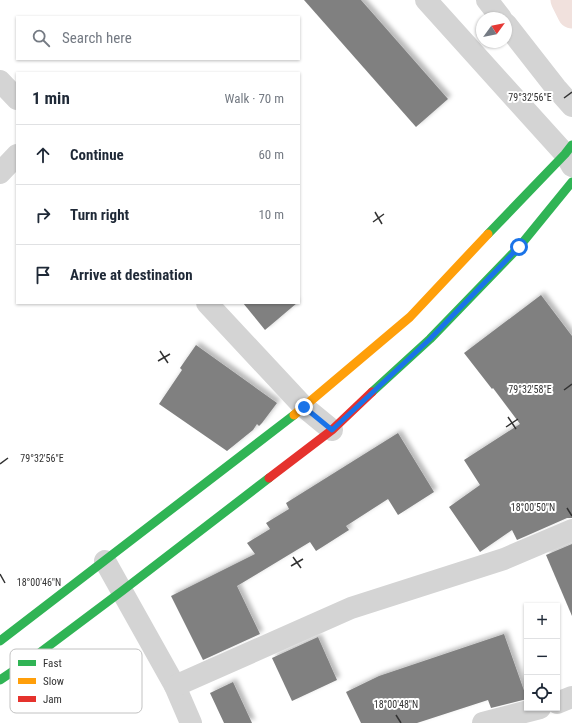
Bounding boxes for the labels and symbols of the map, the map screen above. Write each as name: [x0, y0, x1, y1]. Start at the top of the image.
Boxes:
north arrow: [476, 12, 512, 48]
text: 79°32'56"E: [508, 92, 552, 103]
route start: [510, 238, 528, 256]
text: 79°32'58"E: [508, 384, 552, 395]
route end: [295, 398, 313, 416]
text: 79°32'56"E: [20, 453, 64, 464]
text: 18°00'50"N: [511, 502, 555, 513]
text: 18°00'46"N: [17, 577, 61, 588]
legend: [10, 649, 142, 713]
text: Fast: [43, 657, 62, 670]
text: Slow: [43, 675, 64, 688]
text: Jam: [43, 693, 62, 706]
text: 18°00'48"N: [374, 699, 418, 710]

